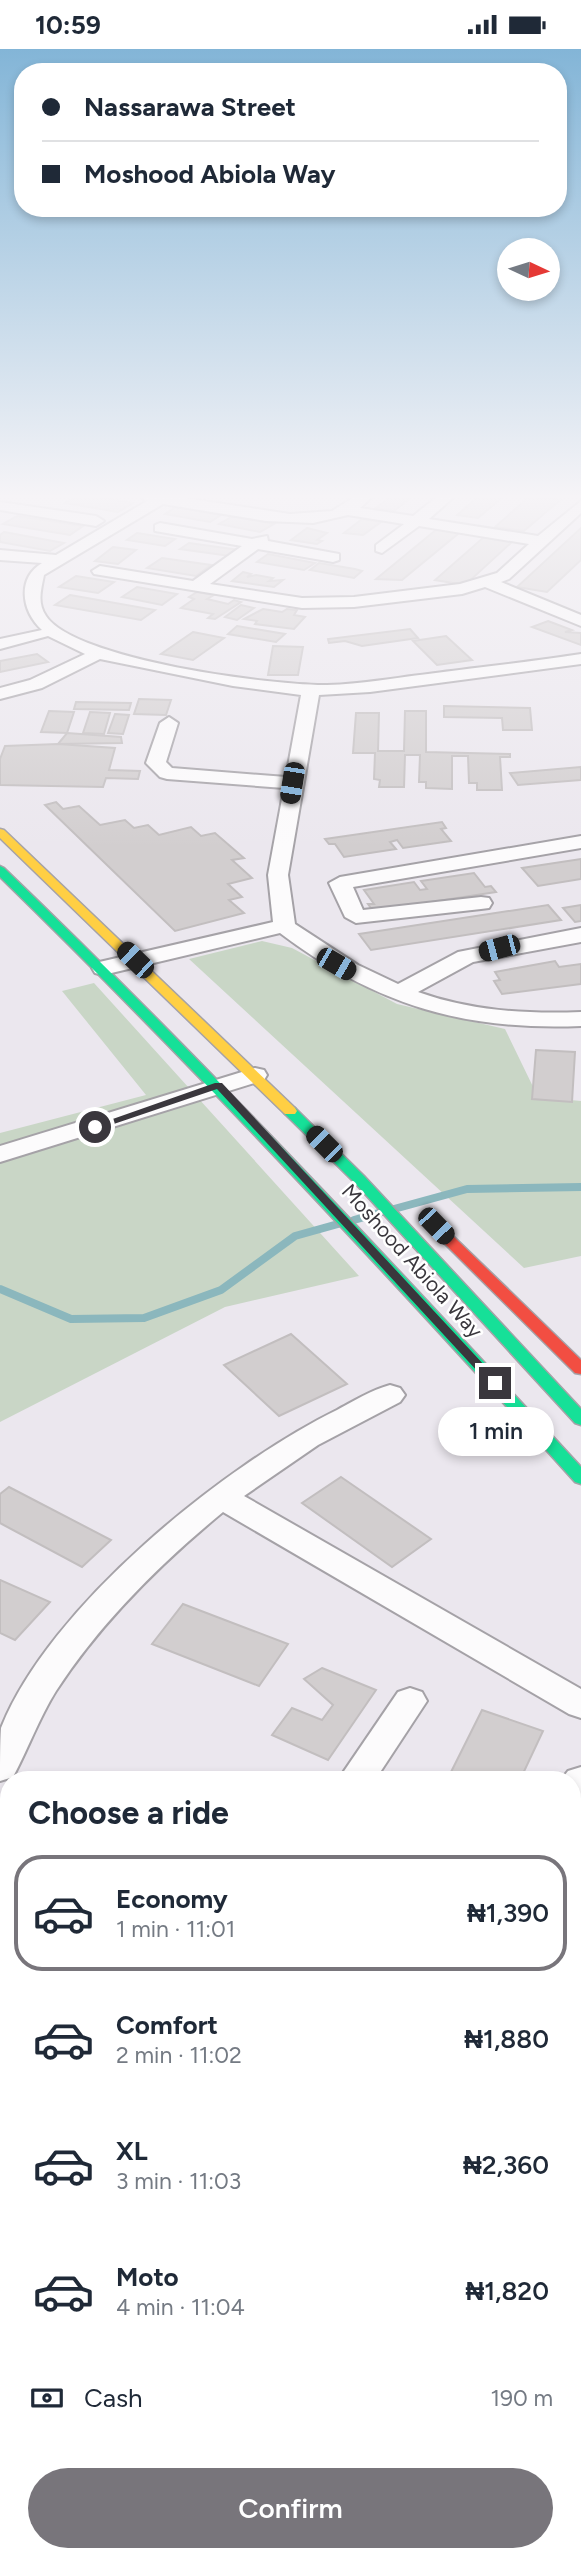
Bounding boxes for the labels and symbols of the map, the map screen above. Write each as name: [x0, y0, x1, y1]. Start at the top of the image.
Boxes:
north arrow: [497, 238, 560, 301]
car: [279, 761, 306, 805]
car: [476, 932, 523, 964]
car: [113, 938, 158, 982]
car: [313, 944, 360, 984]
route start: [79, 1111, 111, 1143]
car: [302, 1122, 347, 1166]
street label: Moshood Abiola Way: [337, 1179, 488, 1343]
car: [414, 1204, 459, 1248]
route end: [479, 1367, 511, 1399]
callout: 1 min: [437, 1407, 553, 1457]

